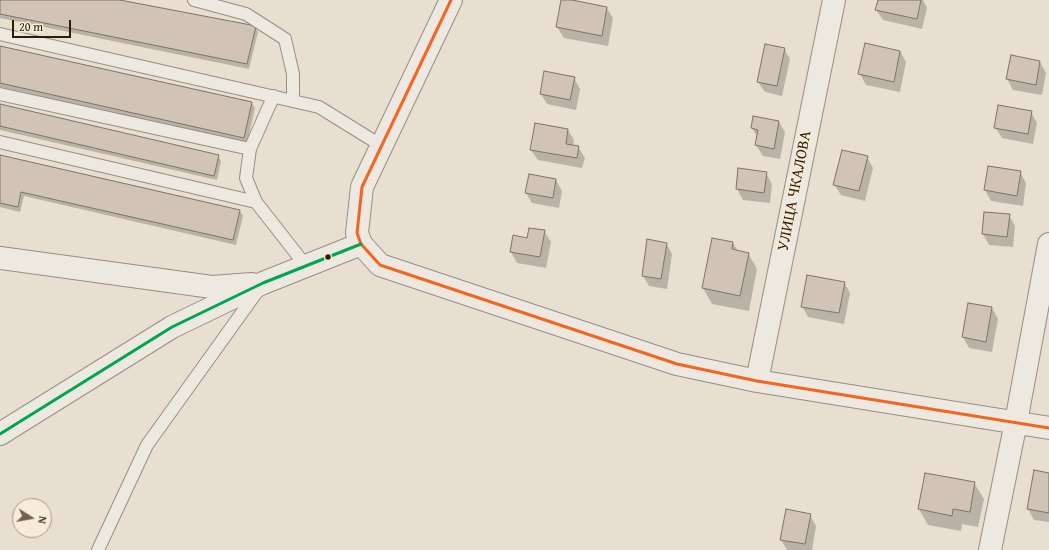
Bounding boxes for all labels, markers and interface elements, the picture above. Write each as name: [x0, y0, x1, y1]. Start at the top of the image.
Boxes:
scale bar: [14, 12, 73, 38]
text: 20 m: [19, 18, 43, 35]
street label: УЛИЦА ЧКАЛОВА: [774, 129, 816, 253]
unlabelled marker: [323, 252, 333, 262]
north arrow: [12, 498, 52, 538]
text: N: [34, 515, 51, 525]

